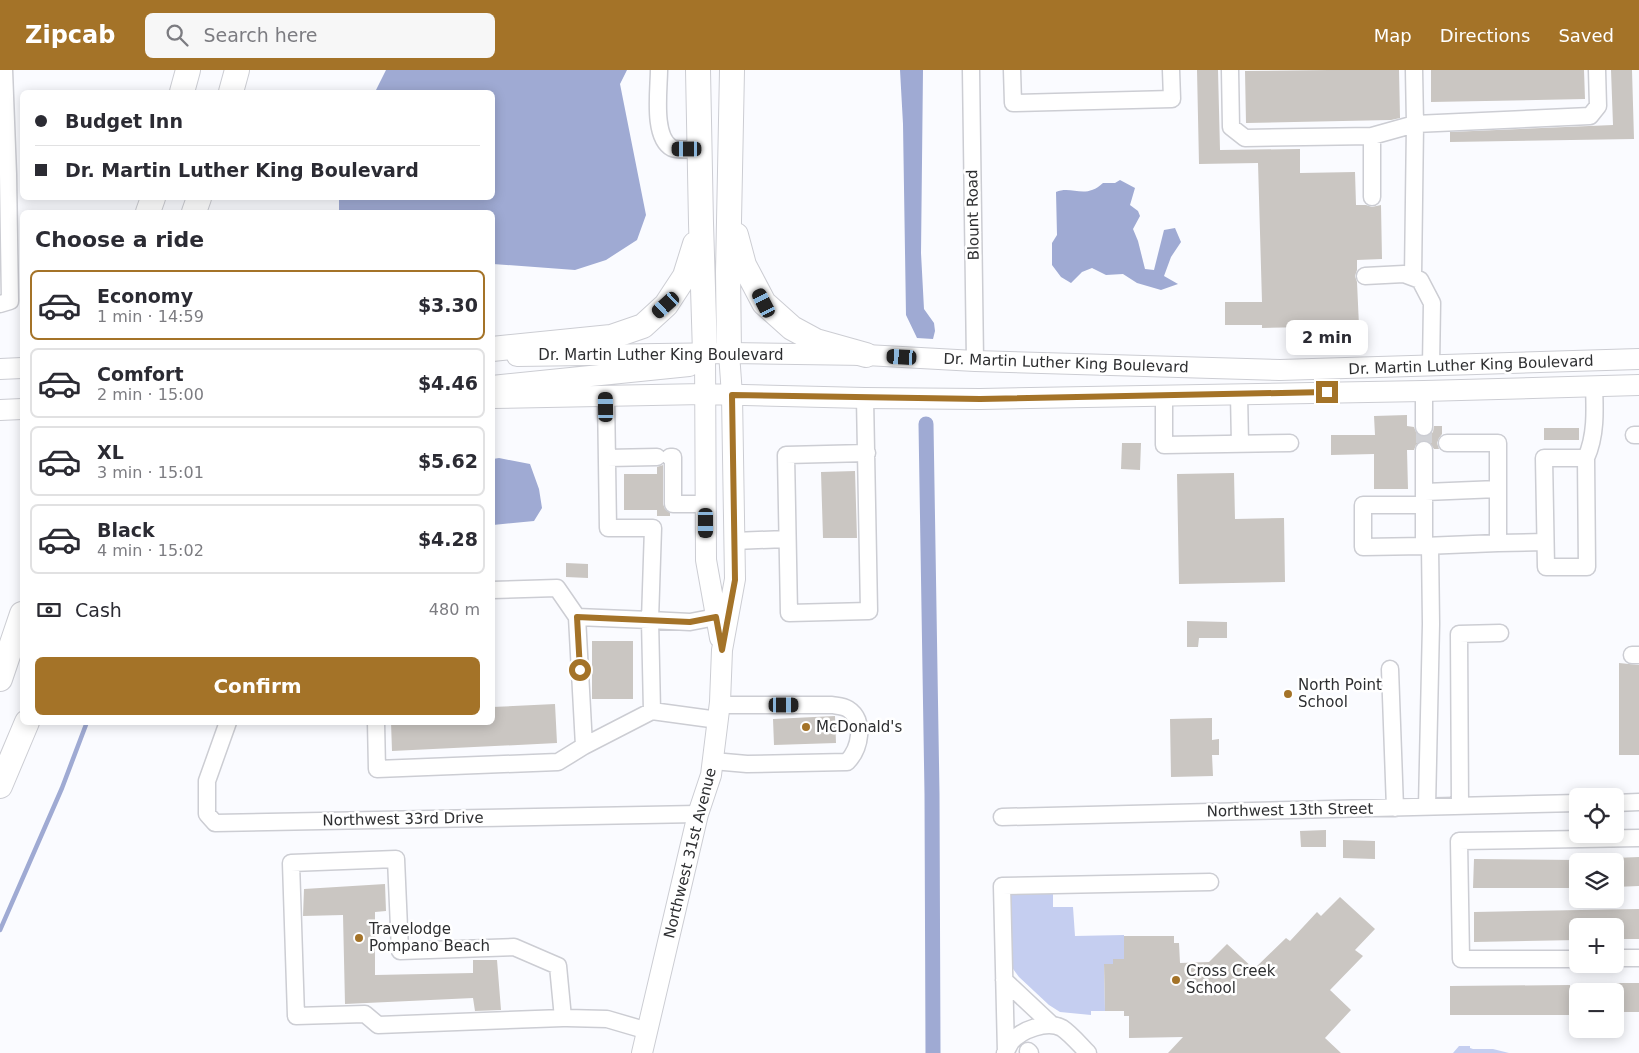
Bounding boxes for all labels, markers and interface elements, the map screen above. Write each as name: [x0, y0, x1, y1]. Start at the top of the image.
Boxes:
search box: [145, 13, 495, 58]
text: Zipcab: [25, 21, 115, 49]
icon: search: [163, 21, 191, 49]
text: Search here: [203, 24, 318, 46]
text: Map: [1374, 25, 1412, 46]
text: Directions: [1440, 25, 1530, 46]
text: Saved: [1558, 25, 1614, 46]
text: Budget Inn: [65, 110, 183, 132]
car: [672, 142, 702, 157]
text: Dr. Martin Luther King Boulevard: [65, 159, 419, 181]
street label: Blount Road: [963, 169, 983, 261]
text: Choose a ride: [35, 227, 204, 252]
icon: car: [37, 283, 82, 328]
text: Economy: [97, 285, 193, 307]
car: [750, 286, 777, 320]
car: [649, 289, 682, 321]
text: $3.30: [418, 294, 478, 316]
text: 1 min · 14:59: [97, 307, 204, 326]
callout: 2 min: [1286, 320, 1368, 354]
text: 2 min: [1302, 328, 1352, 347]
street label: Dr. Martin Luther King Boulevard: [538, 346, 784, 364]
car: [886, 349, 917, 365]
street label: Dr. Martin Luther King Boulevard: [943, 350, 1189, 376]
street label: Dr. Martin Luther King Boulevard: [1348, 352, 1594, 378]
icon: car: [37, 361, 82, 406]
text: Comfort: [97, 363, 184, 385]
text: $4.46: [418, 372, 478, 394]
route end: [1316, 381, 1338, 403]
text: 2 min · 15:00: [97, 385, 204, 404]
car: [598, 392, 613, 422]
icon: car: [37, 439, 82, 484]
text: XL: [97, 441, 124, 463]
text: $5.62: [418, 450, 478, 472]
text: 3 min · 15:01: [97, 463, 204, 482]
car: [698, 508, 713, 538]
icon: car: [37, 517, 82, 562]
text: Black: [97, 519, 155, 541]
text: $4.28: [418, 528, 478, 550]
text: 4 min · 15:02: [97, 541, 204, 560]
icon: cash: [35, 596, 63, 624]
text: Cash: [75, 599, 122, 621]
text: 480 m: [429, 600, 480, 619]
button: Confirm: [35, 657, 480, 715]
route start: [569, 659, 591, 681]
place label: North Point School: [1298, 676, 1382, 711]
marker: North Point School: [1282, 688, 1294, 700]
car: [769, 698, 799, 713]
place label: McDonald's: [816, 718, 902, 736]
marker: McDonald's: [800, 721, 812, 733]
street label: Northwest 31st Avenue: [660, 766, 720, 940]
map controls: [1569, 788, 1624, 1038]
button: locate: [1569, 788, 1624, 843]
street label: Northwest 13th Street: [1206, 800, 1374, 820]
street label: Northwest 33rd Drive: [322, 809, 484, 829]
button: layers: [1569, 853, 1624, 908]
button: +: [1569, 918, 1624, 973]
place label: Travelodge Pompano Beach: [368, 920, 490, 955]
marker: Travelodge Pompano Beach: [353, 932, 365, 944]
place label: Cross Creek School: [1186, 962, 1276, 997]
marker: Cross Creek School: [1170, 974, 1182, 986]
button: −: [1569, 983, 1624, 1038]

